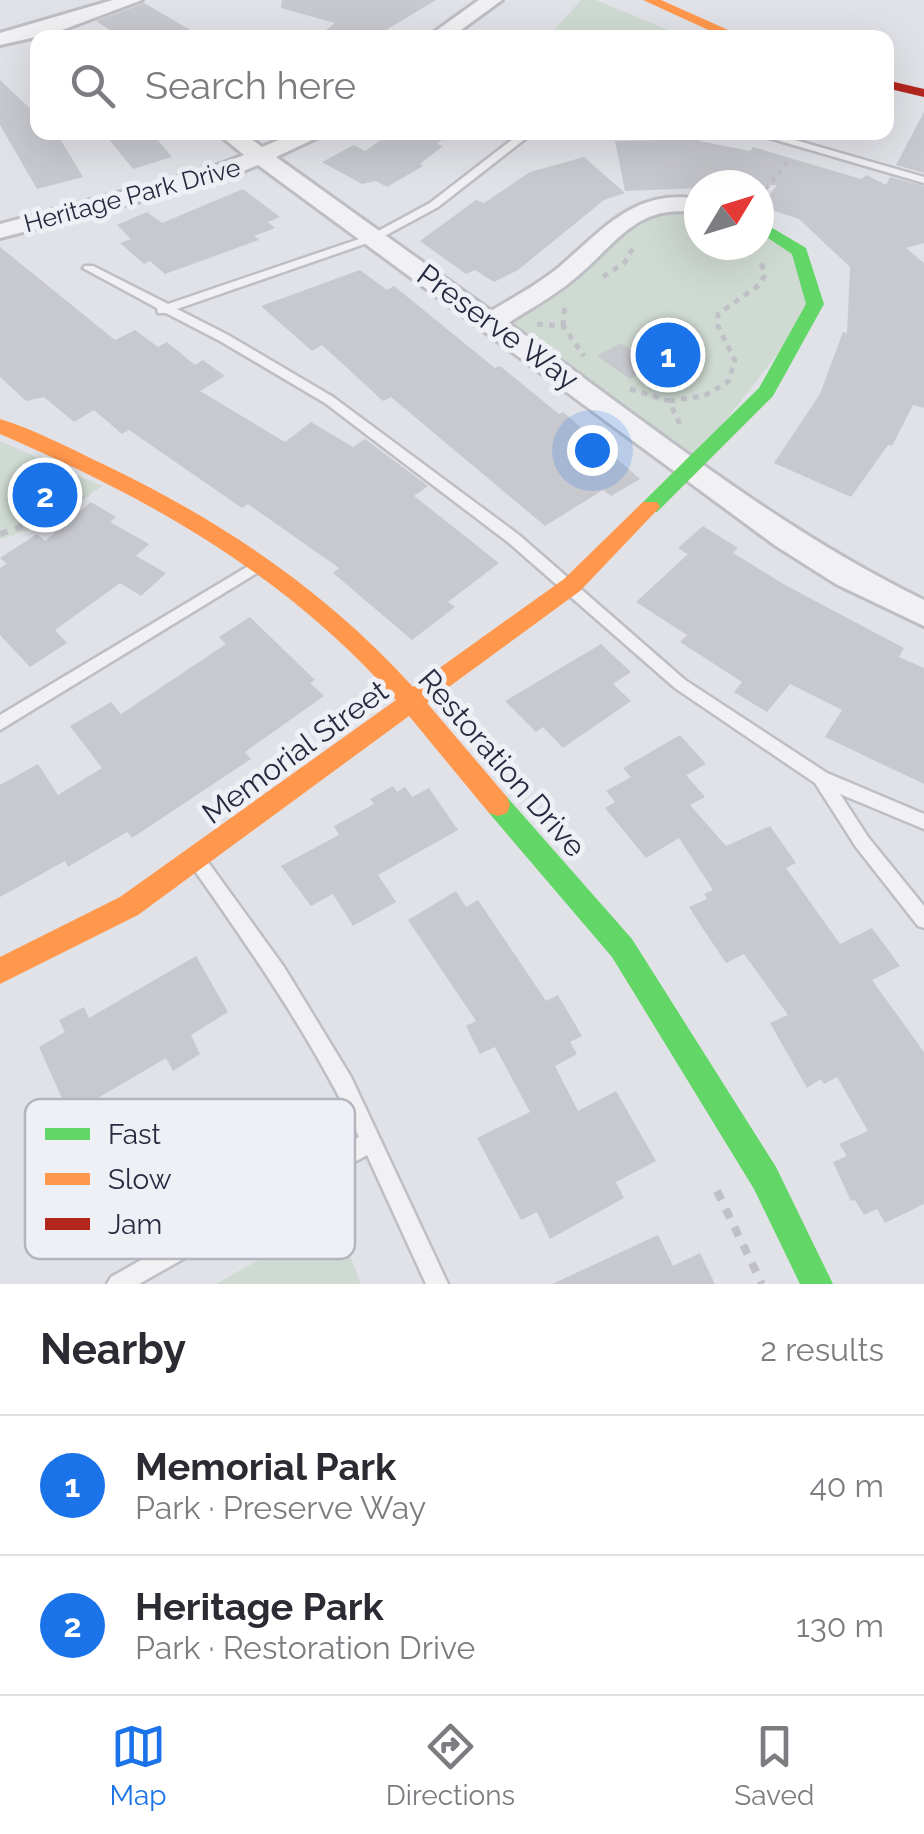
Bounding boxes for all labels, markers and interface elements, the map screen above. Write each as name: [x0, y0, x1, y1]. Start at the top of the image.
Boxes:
search box: [30, 30, 894, 140]
icon: search: [65, 58, 120, 113]
text: Search here: [145, 63, 356, 108]
street label: Heritage Park Drive: [21, 152, 243, 238]
north arrow: [684, 170, 774, 260]
street label: Preserve Way: [411, 257, 585, 397]
pin: 1: [636, 318, 700, 392]
your location: [567, 425, 618, 476]
pin: 2: [12, 458, 78, 532]
street label: Restoration Drive: [411, 662, 593, 864]
street label: Memorial Street: [195, 673, 395, 831]
legend: [25, 1099, 355, 1259]
text: Fast: [108, 1118, 161, 1151]
text: Slow: [108, 1163, 172, 1196]
text: Jam: [108, 1208, 162, 1241]
text: Nearby: [40, 1325, 186, 1374]
text: 2 results: [760, 1331, 884, 1368]
text: Memorial Park: [135, 1444, 396, 1489]
text: 1: [65, 1467, 80, 1504]
text: 40 m: [809, 1467, 884, 1504]
text: Park · Preserve Way: [135, 1489, 426, 1526]
text: Heritage Park: [135, 1584, 384, 1629]
text: 2: [63, 1607, 82, 1644]
text: 130 m: [796, 1607, 884, 1644]
text: Park · Restoration Drive: [135, 1629, 475, 1666]
tab: Map: [110, 1719, 167, 1812]
tab: Directions: [386, 1719, 515, 1812]
tab: Saved: [734, 1719, 814, 1812]

